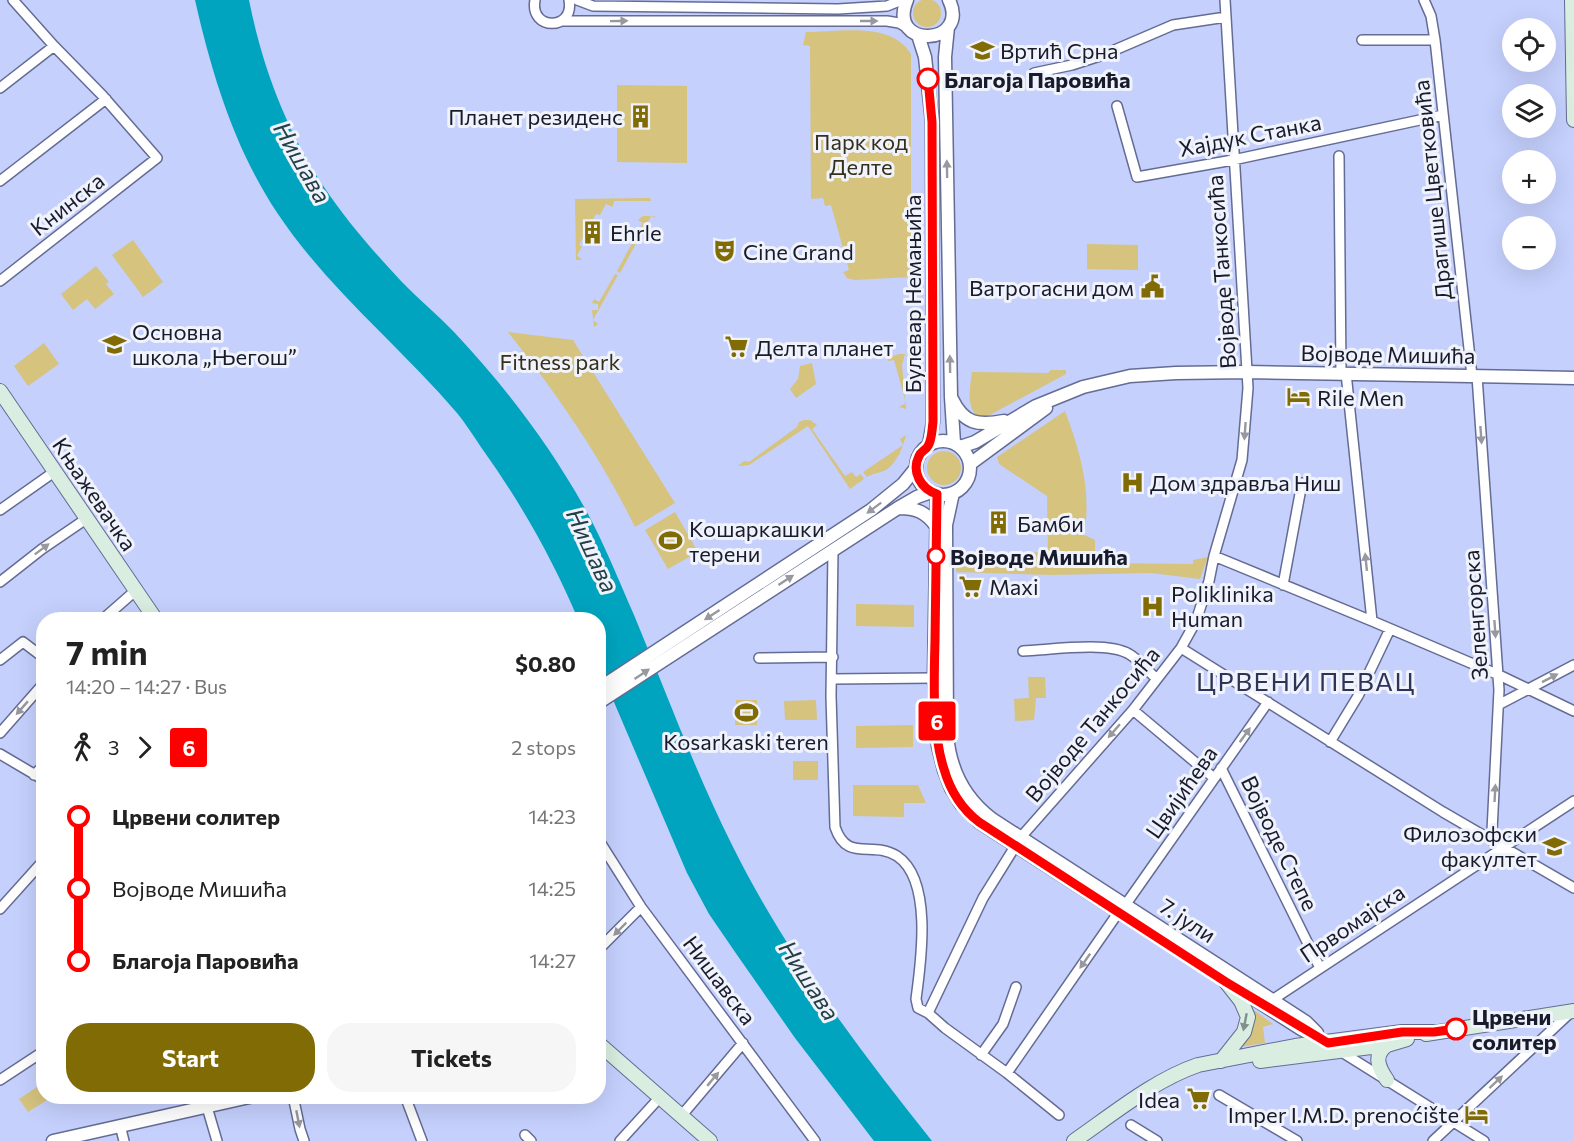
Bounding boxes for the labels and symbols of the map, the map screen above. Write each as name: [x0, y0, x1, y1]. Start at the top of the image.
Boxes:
one-way arrow: [610, 16, 629, 26]
one-way arrow: [859, 16, 878, 26]
school or university icon: Вртић Срна: [969, 37, 995, 63]
place label: Вртић Срна: [1000, 37, 1119, 64]
place label: Благоја Паровића: [944, 66, 1130, 93]
marker: Благоја Паровића: [917, 68, 939, 90]
street label: Драгише Цветковића: [1407, 79, 1457, 301]
place label: Планет резиденс: [448, 103, 623, 130]
building icon: Планет резиденс: [628, 103, 654, 129]
street label: Хајдук Станка: [1177, 108, 1323, 162]
water label: Нишава: [268, 116, 338, 208]
park label: Парк код Делте: [814, 128, 908, 180]
one-way arrow: [942, 159, 952, 178]
street label: Книнска: [25, 167, 109, 241]
street label: Војводе Танкосића: [1201, 174, 1241, 370]
street label: Булевар Немањића: [899, 195, 926, 393]
building icon: Ehrle: [579, 219, 605, 245]
place label: Ehrle: [610, 219, 662, 246]
theatre icon: Cine Grand: [712, 238, 738, 264]
place label: Cine Grand: [743, 238, 854, 265]
place label: Ватрогасни дом: [969, 274, 1134, 301]
public building icon: Ватрогасни дом: [1139, 274, 1165, 300]
place label: Основна школа „Његош”: [132, 318, 297, 370]
school or university icon: Основна школа „Његош”: [101, 331, 127, 357]
supermarket icon: Делта планет: [724, 334, 750, 360]
place label: Делта планет: [755, 334, 894, 361]
street label: Војводе Мишића: [1300, 339, 1476, 369]
park label: Fitness park: [500, 348, 621, 375]
one-way arrow: [945, 354, 955, 373]
hotel icon: Rile Men: [1286, 384, 1312, 410]
place label: Rile Men: [1317, 384, 1404, 411]
one-way arrow: [1240, 421, 1250, 440]
one-way arrow: [1476, 425, 1486, 444]
street label: Књажевачка: [47, 432, 143, 556]
hospital icon: Дом здравља Ниш: [1119, 469, 1145, 495]
place label: Дом здравља Ниш: [1150, 469, 1341, 496]
one-way arrow: [867, 501, 882, 513]
water label: Нишава: [561, 503, 625, 597]
building icon: Бамби: [986, 510, 1012, 536]
place label: Бамби: [1017, 510, 1084, 537]
place label: Кошаркашки терени: [689, 515, 825, 567]
sports icon: Кошаркашки терени: [658, 528, 684, 554]
one-way arrow: [34, 543, 50, 555]
place label: Војводе Мишића: [950, 543, 1128, 570]
marker: Војводе Мишића: [927, 547, 945, 565]
street label: Зеленгорска: [1457, 549, 1493, 681]
one-way arrow: [1361, 553, 1371, 572]
supermarket icon: Maxi: [958, 573, 984, 599]
place label: Maxi: [989, 573, 1039, 600]
one-way arrow: [778, 574, 795, 585]
place label: Poliklinika Human: [1171, 580, 1274, 632]
hospital icon: Poliklinika Human: [1140, 593, 1166, 619]
one-way arrow: [704, 609, 720, 621]
one-way arrow: [1491, 620, 1500, 639]
street label: Војводе Танкосића: [1019, 641, 1165, 807]
district label: ЦРВЕНИ ПЕВАЦ: [1196, 665, 1416, 696]
one-way arrow: [634, 669, 650, 680]
one-way arrow: [1542, 673, 1559, 682]
sports icon: Kosarkaski teren: [733, 699, 759, 725]
one-way arrow: [16, 700, 29, 715]
line badge: 6: [918, 702, 956, 740]
one-way arrow: [1108, 723, 1121, 738]
place label: Kosarkaski teren: [663, 728, 829, 755]
one-way arrow: [1239, 728, 1251, 744]
street label: Цвијићева: [1139, 741, 1223, 843]
street label: Војводе Степе: [1236, 771, 1324, 915]
one-way arrow: [1490, 783, 1499, 802]
place label: Филозофски факултет: [1403, 820, 1537, 872]
school or university icon: Филозофски факултет: [1542, 833, 1568, 859]
street label: Првомајска: [1294, 878, 1410, 968]
street label: 7. јули: [1155, 892, 1221, 948]
one-way arrow: [613, 921, 627, 936]
street label: Нишавска: [678, 930, 762, 1030]
water label: Нишава: [774, 935, 846, 1025]
one-way arrow: [1079, 953, 1091, 969]
place label: Црвени солитер: [1472, 1003, 1557, 1055]
one-way arrow: [1240, 1013, 1249, 1032]
marker: Црвени солитер: [1445, 1018, 1467, 1040]
one-way arrow: [706, 1072, 719, 1087]
one-way arrow: [1489, 1075, 1504, 1089]
place label: Idea: [1138, 1086, 1180, 1113]
supermarket icon: Idea: [1185, 1086, 1211, 1112]
place label: Imper I.M.D. prenoćište: [1228, 1101, 1459, 1128]
hotel icon: Imper I.M.D. prenoćište: [1464, 1101, 1490, 1127]
one-way arrow: [294, 1110, 303, 1129]

